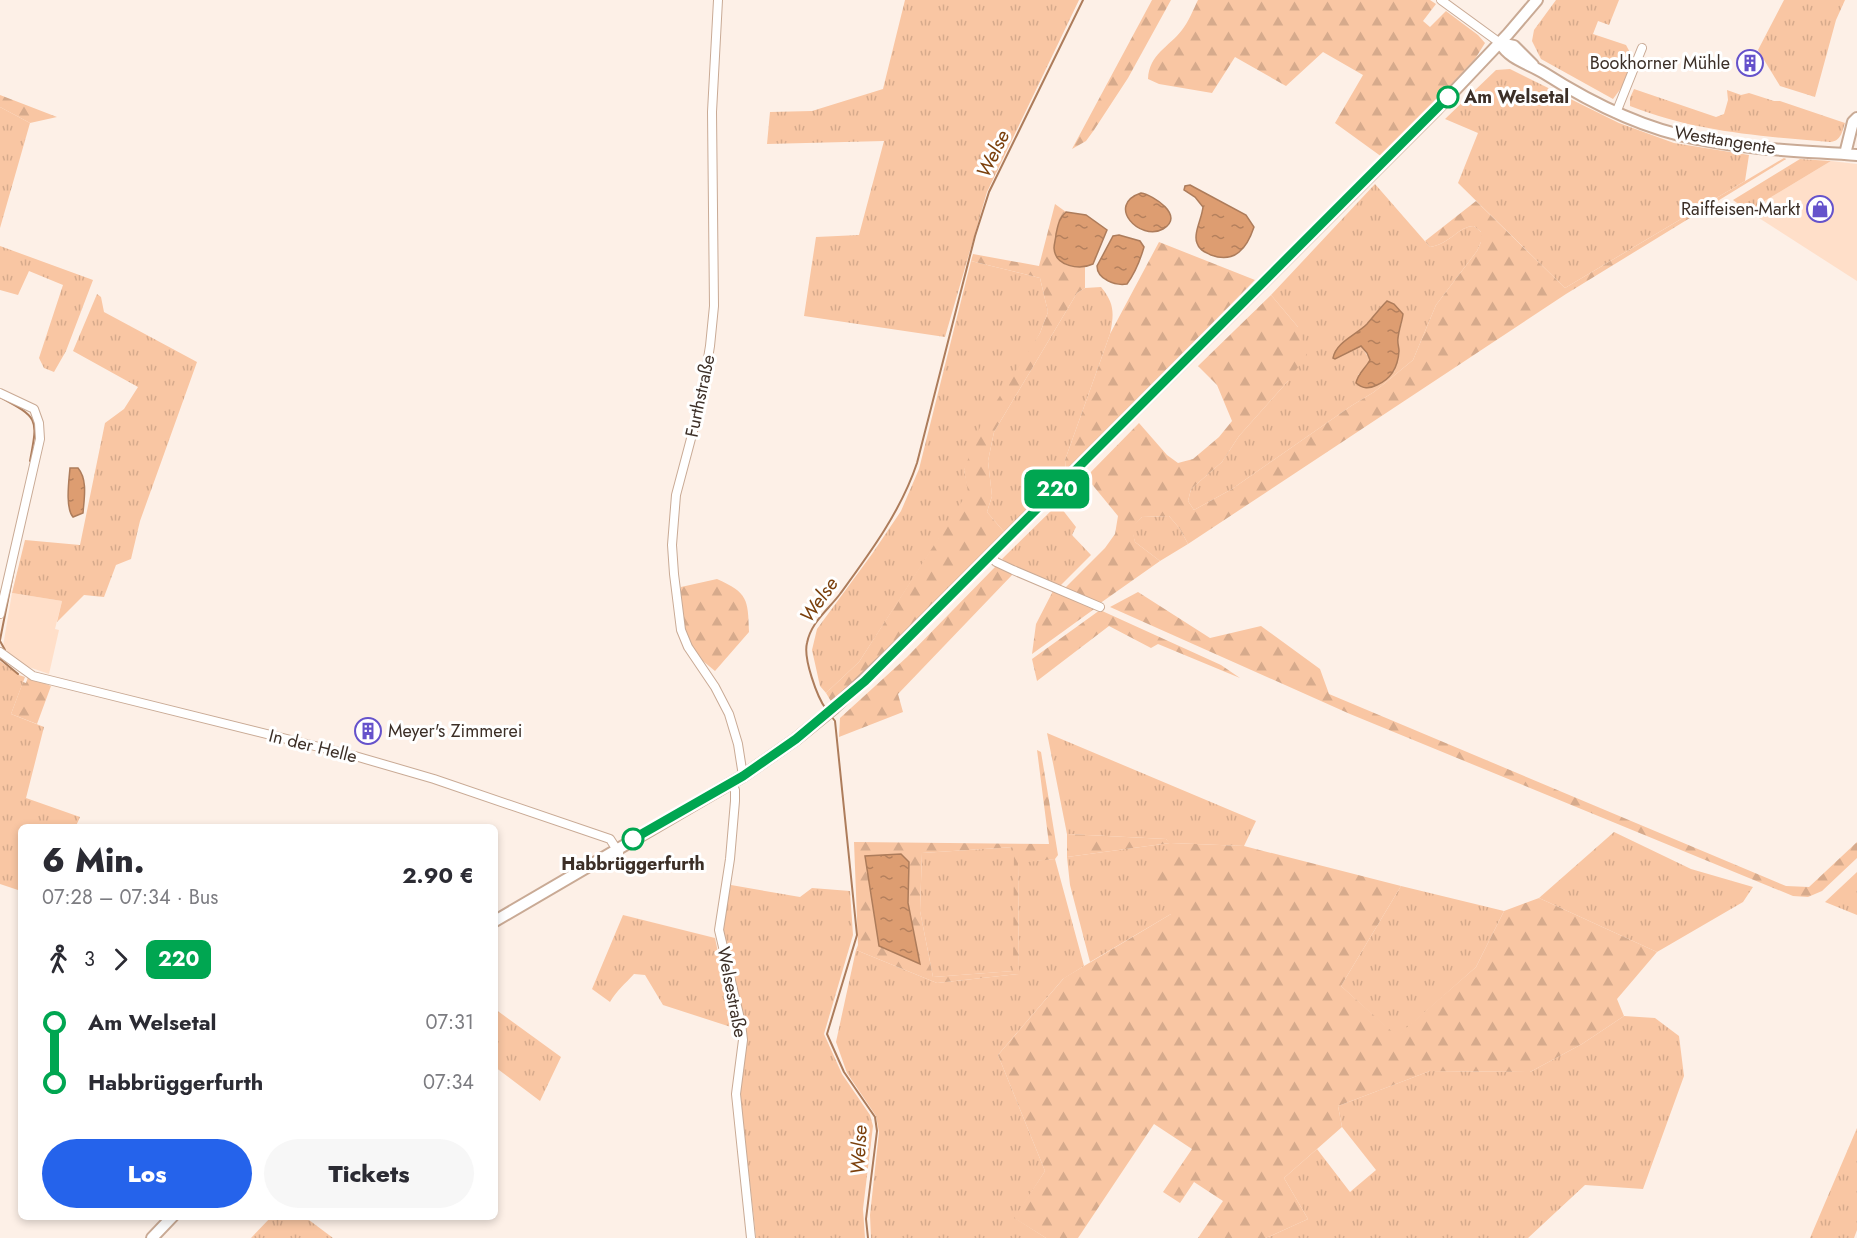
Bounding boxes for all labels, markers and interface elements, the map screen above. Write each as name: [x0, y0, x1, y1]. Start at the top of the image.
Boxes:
building icon: Bookhorner Mühle: [1735, 48, 1765, 78]
place label: Bookhorner Mühle: [1590, 50, 1730, 76]
place label: Am Welsetal: [1463, 84, 1569, 110]
marker: Am Welsetal: [1437, 86, 1459, 108]
street label: Westtangente: [1672, 119, 1778, 161]
water label: Welse: [969, 125, 1017, 183]
shop icon: Raiffeisen-Markt: [1805, 194, 1835, 224]
place label: Raiffeisen-Markt: [1681, 196, 1801, 222]
street label: Furthstraße: [679, 352, 721, 440]
line badge: 220: [1022, 470, 1092, 508]
text: 220: [1036, 474, 1078, 504]
water label: Welse: [793, 571, 845, 629]
building icon: Meyer's Zimmerei: [353, 716, 383, 746]
place label: Meyer's Zimmerei: [388, 718, 522, 744]
street label: In der Helle: [266, 722, 360, 770]
marker: Habbrüggerfurth: [622, 828, 644, 850]
text: 6 Min.: [42, 837, 145, 884]
place label: Habbrüggerfurth: [561, 851, 705, 877]
text: 2.90 €: [402, 859, 474, 891]
text: 07:28 – 07:34 · Bus: [42, 883, 218, 912]
icon: walk: [42, 943, 75, 976]
icon: forward: [104, 943, 137, 976]
text: 220: [158, 944, 199, 974]
street label: Welsestraße: [710, 944, 754, 1040]
text: 3: [84, 945, 95, 974]
text: Am Welsetal: [88, 1006, 216, 1038]
text: 07:31: [426, 1008, 474, 1037]
text: Habbrüggerfurth: [88, 1066, 263, 1098]
text: 07:34: [423, 1068, 474, 1097]
water label: Welse: [843, 1124, 875, 1176]
button: Los: [42, 1139, 252, 1208]
button: Tickets: [264, 1139, 474, 1208]

